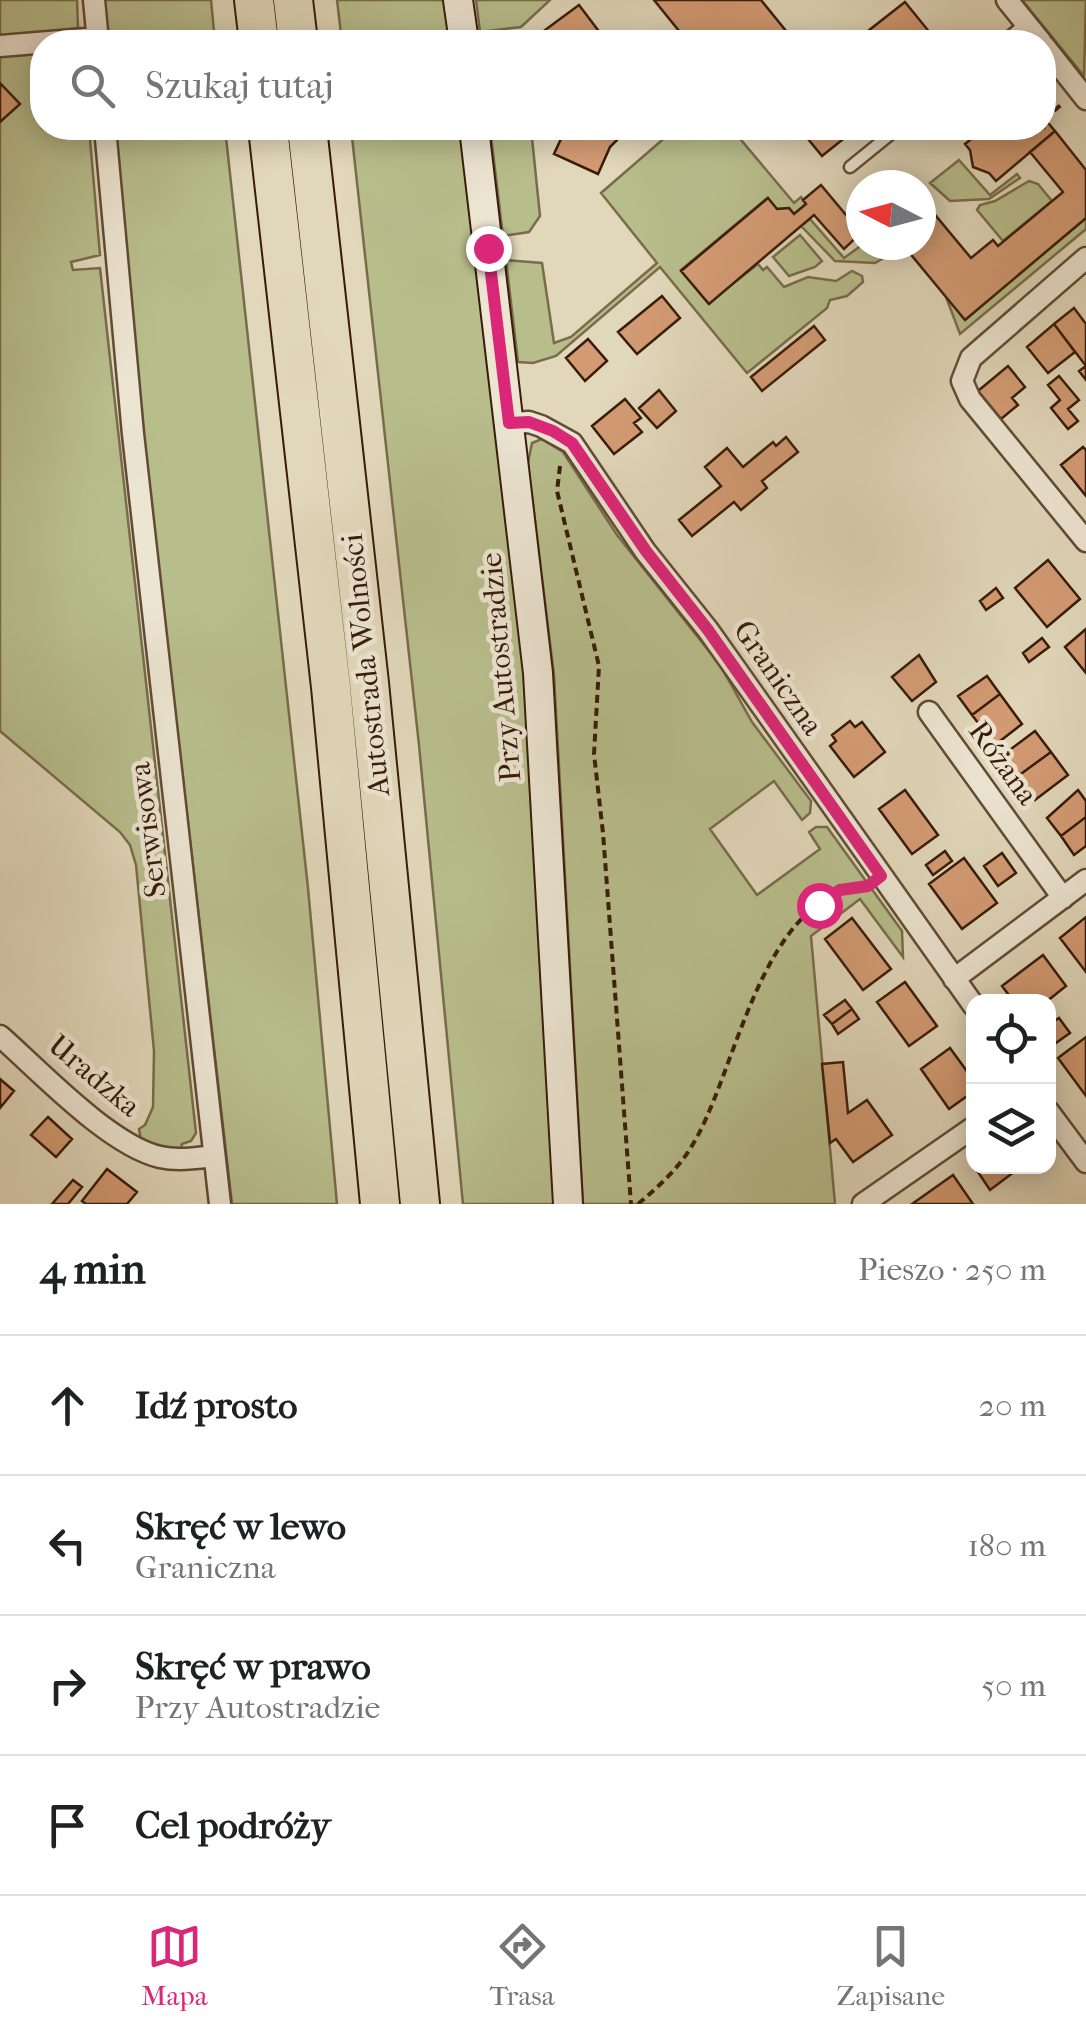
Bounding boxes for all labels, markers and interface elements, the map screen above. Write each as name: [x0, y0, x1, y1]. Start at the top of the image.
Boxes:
search box: [30, 30, 1056, 140]
icon: search: [65, 58, 120, 113]
text: Szukaj tutaj: [145, 63, 334, 108]
north arrow: [846, 170, 936, 260]
route end: [466, 226, 512, 272]
street label: Autostrada Wolności: [335, 532, 397, 799]
street label: Przy Autostradzie: [474, 551, 528, 783]
street label: Graniczna: [726, 614, 831, 743]
street label: Różana: [961, 714, 1046, 813]
street label: Serwisowa: [122, 759, 174, 900]
route start: [797, 883, 843, 929]
map controls: [966, 994, 1056, 1174]
button: locate: [966, 994, 1056, 1084]
street label: Uradzka: [41, 1028, 148, 1125]
button: layers: [966, 1084, 1056, 1174]
text: 4 min: [40, 1245, 146, 1294]
text: Pieszo · 250 m: [858, 1251, 1046, 1288]
icon: ahead: [40, 1378, 95, 1433]
text: Idź prosto: [135, 1383, 298, 1428]
text: 20 m: [978, 1387, 1046, 1424]
text: Skręć w lewo: [135, 1504, 346, 1549]
icon: left: [40, 1518, 95, 1573]
text: 180 m: [967, 1527, 1046, 1564]
text: Graniczna: [135, 1549, 276, 1586]
text: Skręć w prawo: [135, 1644, 371, 1689]
icon: right: [40, 1658, 95, 1713]
text: 50 m: [981, 1667, 1046, 1704]
text: Przy Autostradzie: [135, 1689, 380, 1726]
icon: arrive: [40, 1798, 95, 1853]
text: Cel podróży: [135, 1803, 331, 1848]
tab: Mapa: [141, 1919, 208, 2012]
tab: Trasa: [490, 1919, 555, 2012]
tab: Zapisane: [837, 1919, 945, 2012]

